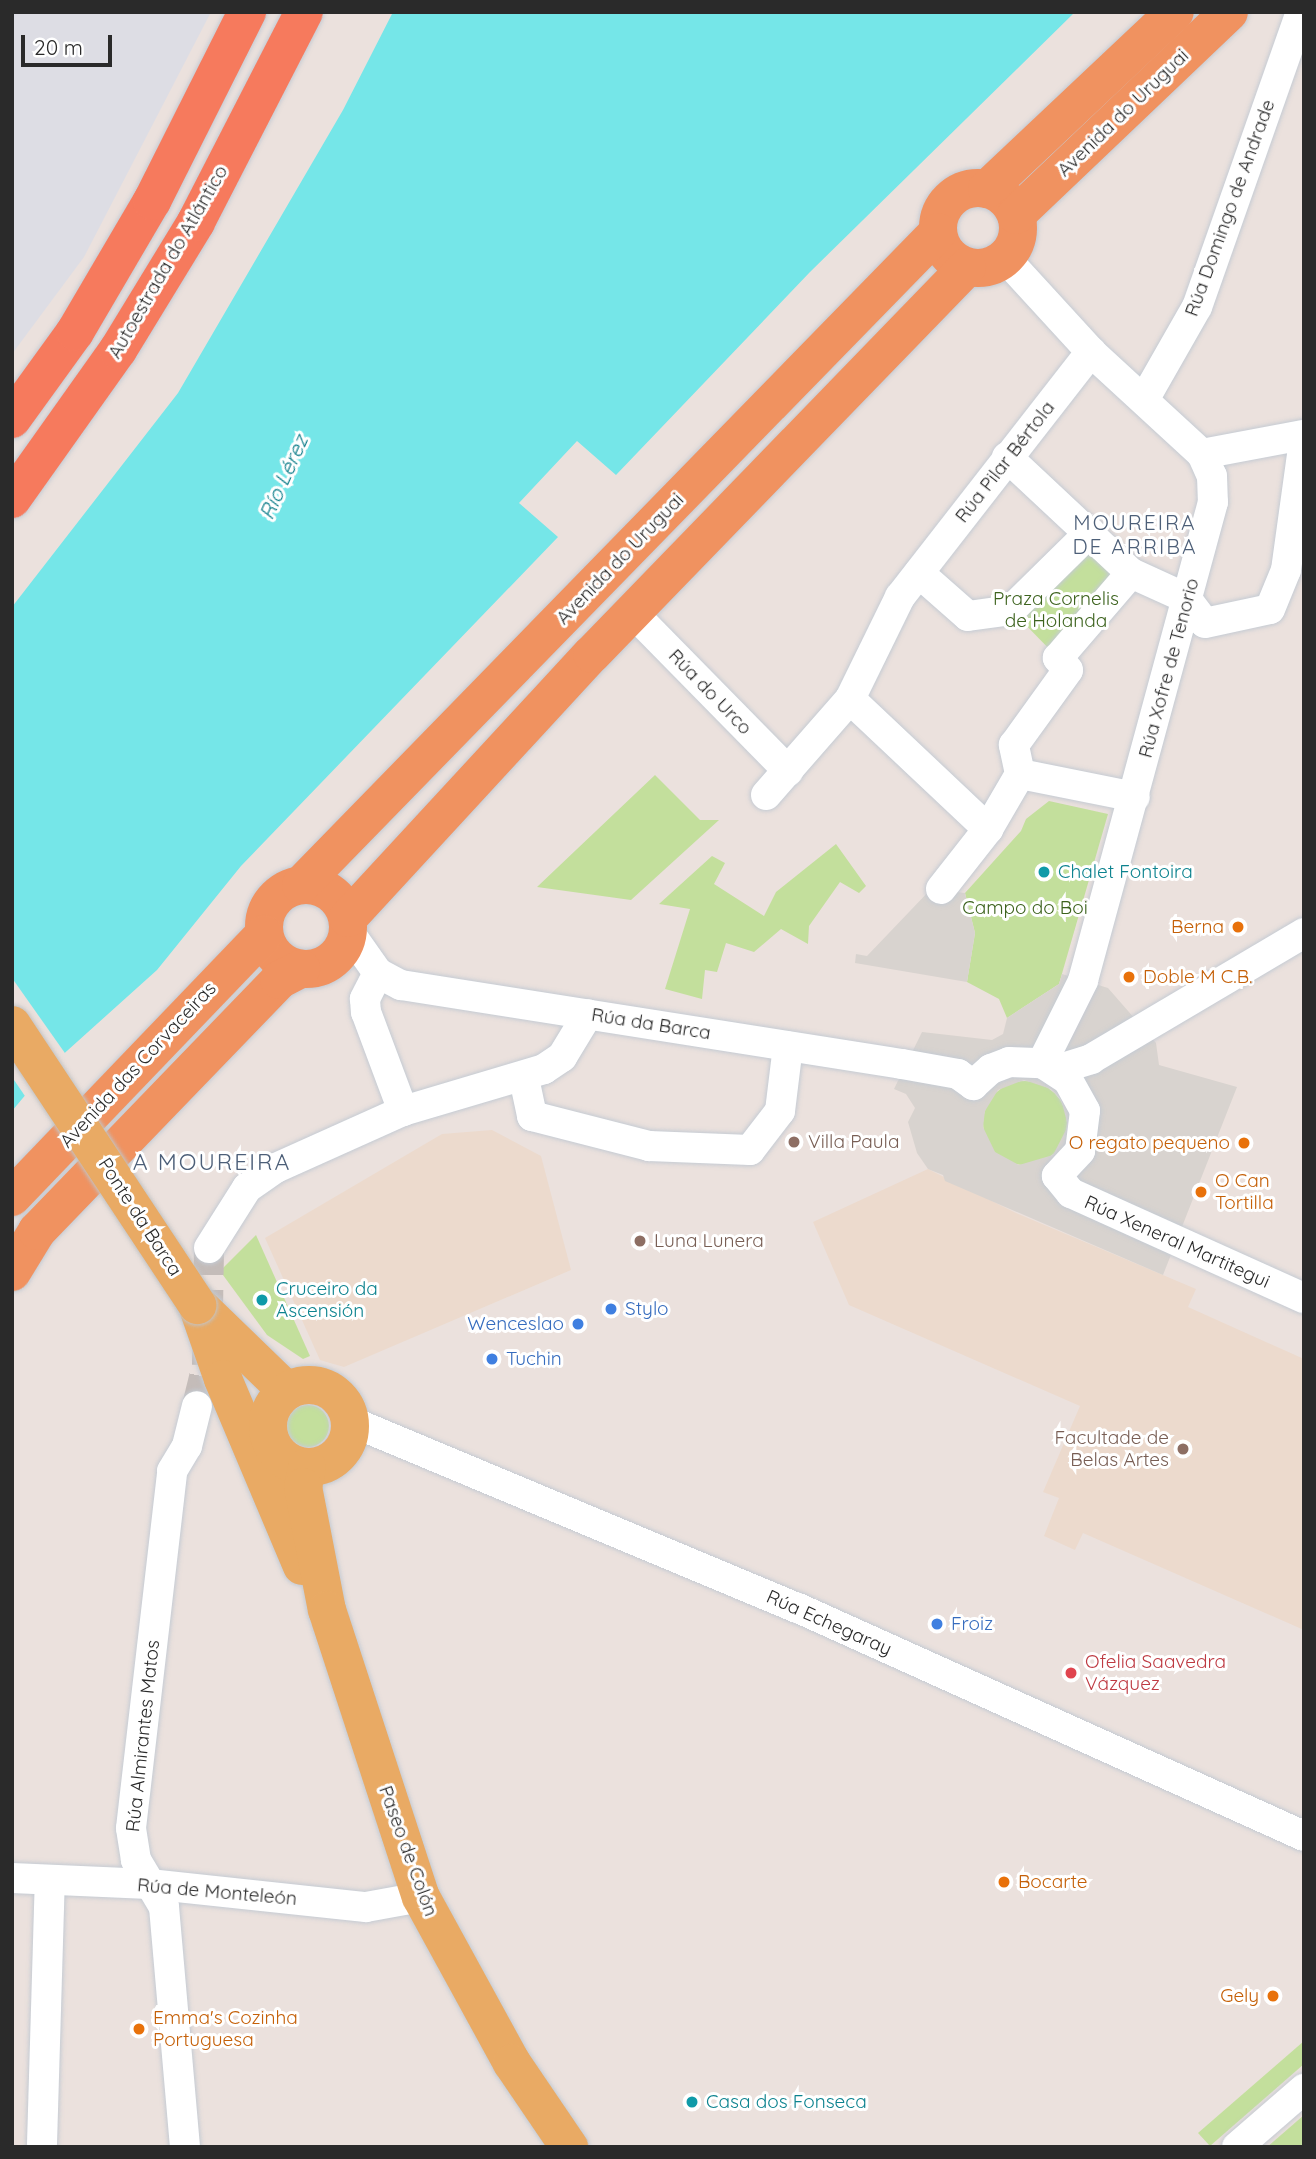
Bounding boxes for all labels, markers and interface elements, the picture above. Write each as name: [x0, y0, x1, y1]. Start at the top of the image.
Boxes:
scale bar: [24, 21, 116, 65]
text: 20 m: [34, 34, 83, 60]
street label: Avenida do Uruguai: [1053, 45, 1193, 181]
street label: Rúa Domingo de Andrade: [1180, 97, 1280, 319]
street label: Autoestrada do Atlántico: [103, 161, 233, 363]
street label: Rúa Pilar Bértola: [950, 397, 1060, 527]
water label: Río Lérez: [253, 431, 313, 523]
street label: Avenida do Uruguai: [552, 489, 688, 629]
district label: MOUREIRA DE ARRIBA: [1074, 509, 1196, 559]
street label: Rúa Xofre de Tenorio: [1134, 576, 1204, 760]
park label: Praza Cornelis de Holanda: [993, 588, 1119, 632]
street label: Rúa do Urco: [664, 645, 756, 739]
place label: Chalet Fontoira: [1058, 861, 1193, 883]
marker: Chalet Fontoira: [1036, 864, 1052, 880]
park label: Campo do Boi: [962, 897, 1088, 919]
place label: Berna: [1171, 916, 1224, 938]
marker: Berna: [1230, 919, 1246, 935]
place label: Doble M C.B.: [1143, 966, 1252, 988]
marker: Doble M C.B.: [1121, 969, 1137, 985]
street label: Avenida das Corvaceiras: [55, 977, 221, 1153]
street label: Rúa da Barca: [590, 1003, 712, 1045]
place label: Villa Paula: [808, 1131, 899, 1153]
place label: O regato pequeno: [1069, 1132, 1230, 1154]
marker: Villa Paula: [786, 1134, 802, 1150]
marker: O regato pequeno: [1236, 1135, 1252, 1151]
district label: A MOUREIRA: [134, 1148, 290, 1176]
street label: Ponte da Barca: [93, 1154, 187, 1280]
place label: O Can Tortilla: [1215, 1170, 1274, 1214]
marker: O Can Tortilla: [1193, 1184, 1209, 1200]
street label: Rúa Xeneral Martitegui: [1081, 1191, 1273, 1293]
place label: Luna Lunera: [654, 1230, 764, 1252]
marker: Luna Lunera: [632, 1233, 648, 1249]
place label: Cruceiro da Ascensión: [276, 1278, 378, 1322]
marker: Cruceiro da Ascensión: [254, 1292, 270, 1308]
place label: Stylo: [625, 1298, 669, 1320]
marker: Stylo: [603, 1301, 619, 1317]
place label: Wenceslao: [467, 1313, 564, 1335]
marker: Wenceslao: [570, 1316, 586, 1332]
place label: Tuchin: [506, 1348, 562, 1370]
marker: Tuchin: [484, 1351, 500, 1367]
place label: Facultade de Belas Artes: [1055, 1427, 1169, 1471]
marker: Facultade de Belas Artes: [1175, 1441, 1191, 1457]
street label: Rúa Echegaray: [763, 1585, 895, 1661]
place label: Froiz: [951, 1613, 993, 1635]
marker: Froiz: [929, 1616, 945, 1632]
street label: Rúa Almirantes Matos: [122, 1639, 164, 1833]
place label: Ofelia Saavedra Vázquez: [1085, 1651, 1226, 1695]
marker: Ofelia Saavedra Vázquez: [1063, 1665, 1079, 1681]
street label: Paseo de Colón: [374, 1783, 442, 1919]
place label: Bocarte: [1018, 1871, 1088, 1893]
street label: Rúa de Monteleón: [136, 1874, 298, 1910]
marker: Bocarte: [996, 1874, 1012, 1890]
place label: Gely: [1220, 1985, 1259, 2007]
marker: Gely: [1265, 1988, 1281, 2004]
place label: Emma's Cozinha Portuguesa: [153, 2007, 298, 2051]
marker: Emma's Cozinha Portuguesa: [131, 2021, 147, 2037]
place label: Casa dos Fonseca: [706, 2091, 867, 2113]
marker: Casa dos Fonseca: [684, 2094, 700, 2110]

